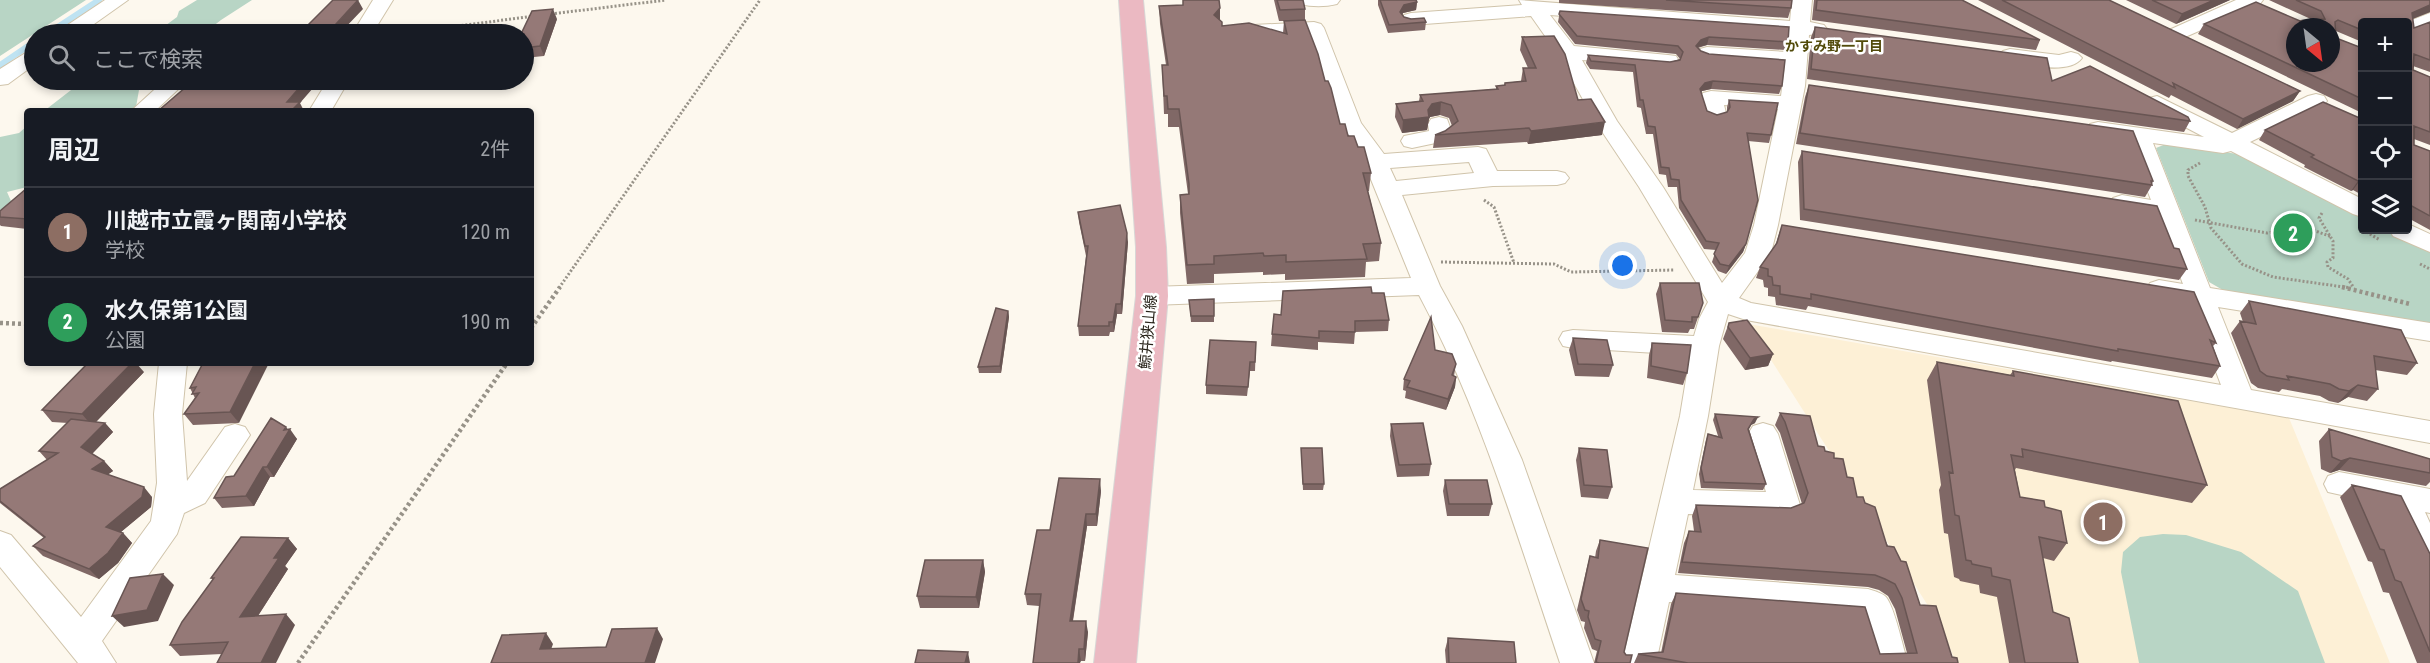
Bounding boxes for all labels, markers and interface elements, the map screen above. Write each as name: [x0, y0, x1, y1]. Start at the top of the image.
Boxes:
north arrow: [2286, 18, 2340, 72]
map controls: [2358, 18, 2412, 234]
button: +: [2358, 18, 2412, 72]
search box: [24, 24, 534, 90]
district label: かすみ野一丁目: [1785, 38, 1883, 54]
icon: search: [45, 41, 78, 74]
text: ここで検索: [93, 47, 203, 72]
button: −: [2358, 72, 2412, 126]
button: locate: [2358, 126, 2412, 180]
text: 周辺: [48, 135, 100, 165]
text: 2件: [480, 137, 510, 161]
button: layers: [2358, 180, 2412, 234]
text: 川越市立霞ヶ関南小学校: [105, 208, 347, 233]
pin: 2: [2274, 210, 2312, 256]
text: 1: [62, 220, 73, 244]
text: 120 m: [461, 220, 510, 244]
text: 学校: [105, 238, 145, 262]
your location: [1608, 251, 1637, 280]
street label: 鯨井狭山線: [1136, 294, 1160, 370]
text: 水久保第1公園: [105, 298, 248, 323]
text: 2: [62, 310, 73, 334]
text: 190 m: [461, 310, 510, 334]
text: 公園: [105, 328, 145, 352]
pin: 1: [2084, 500, 2122, 544]

